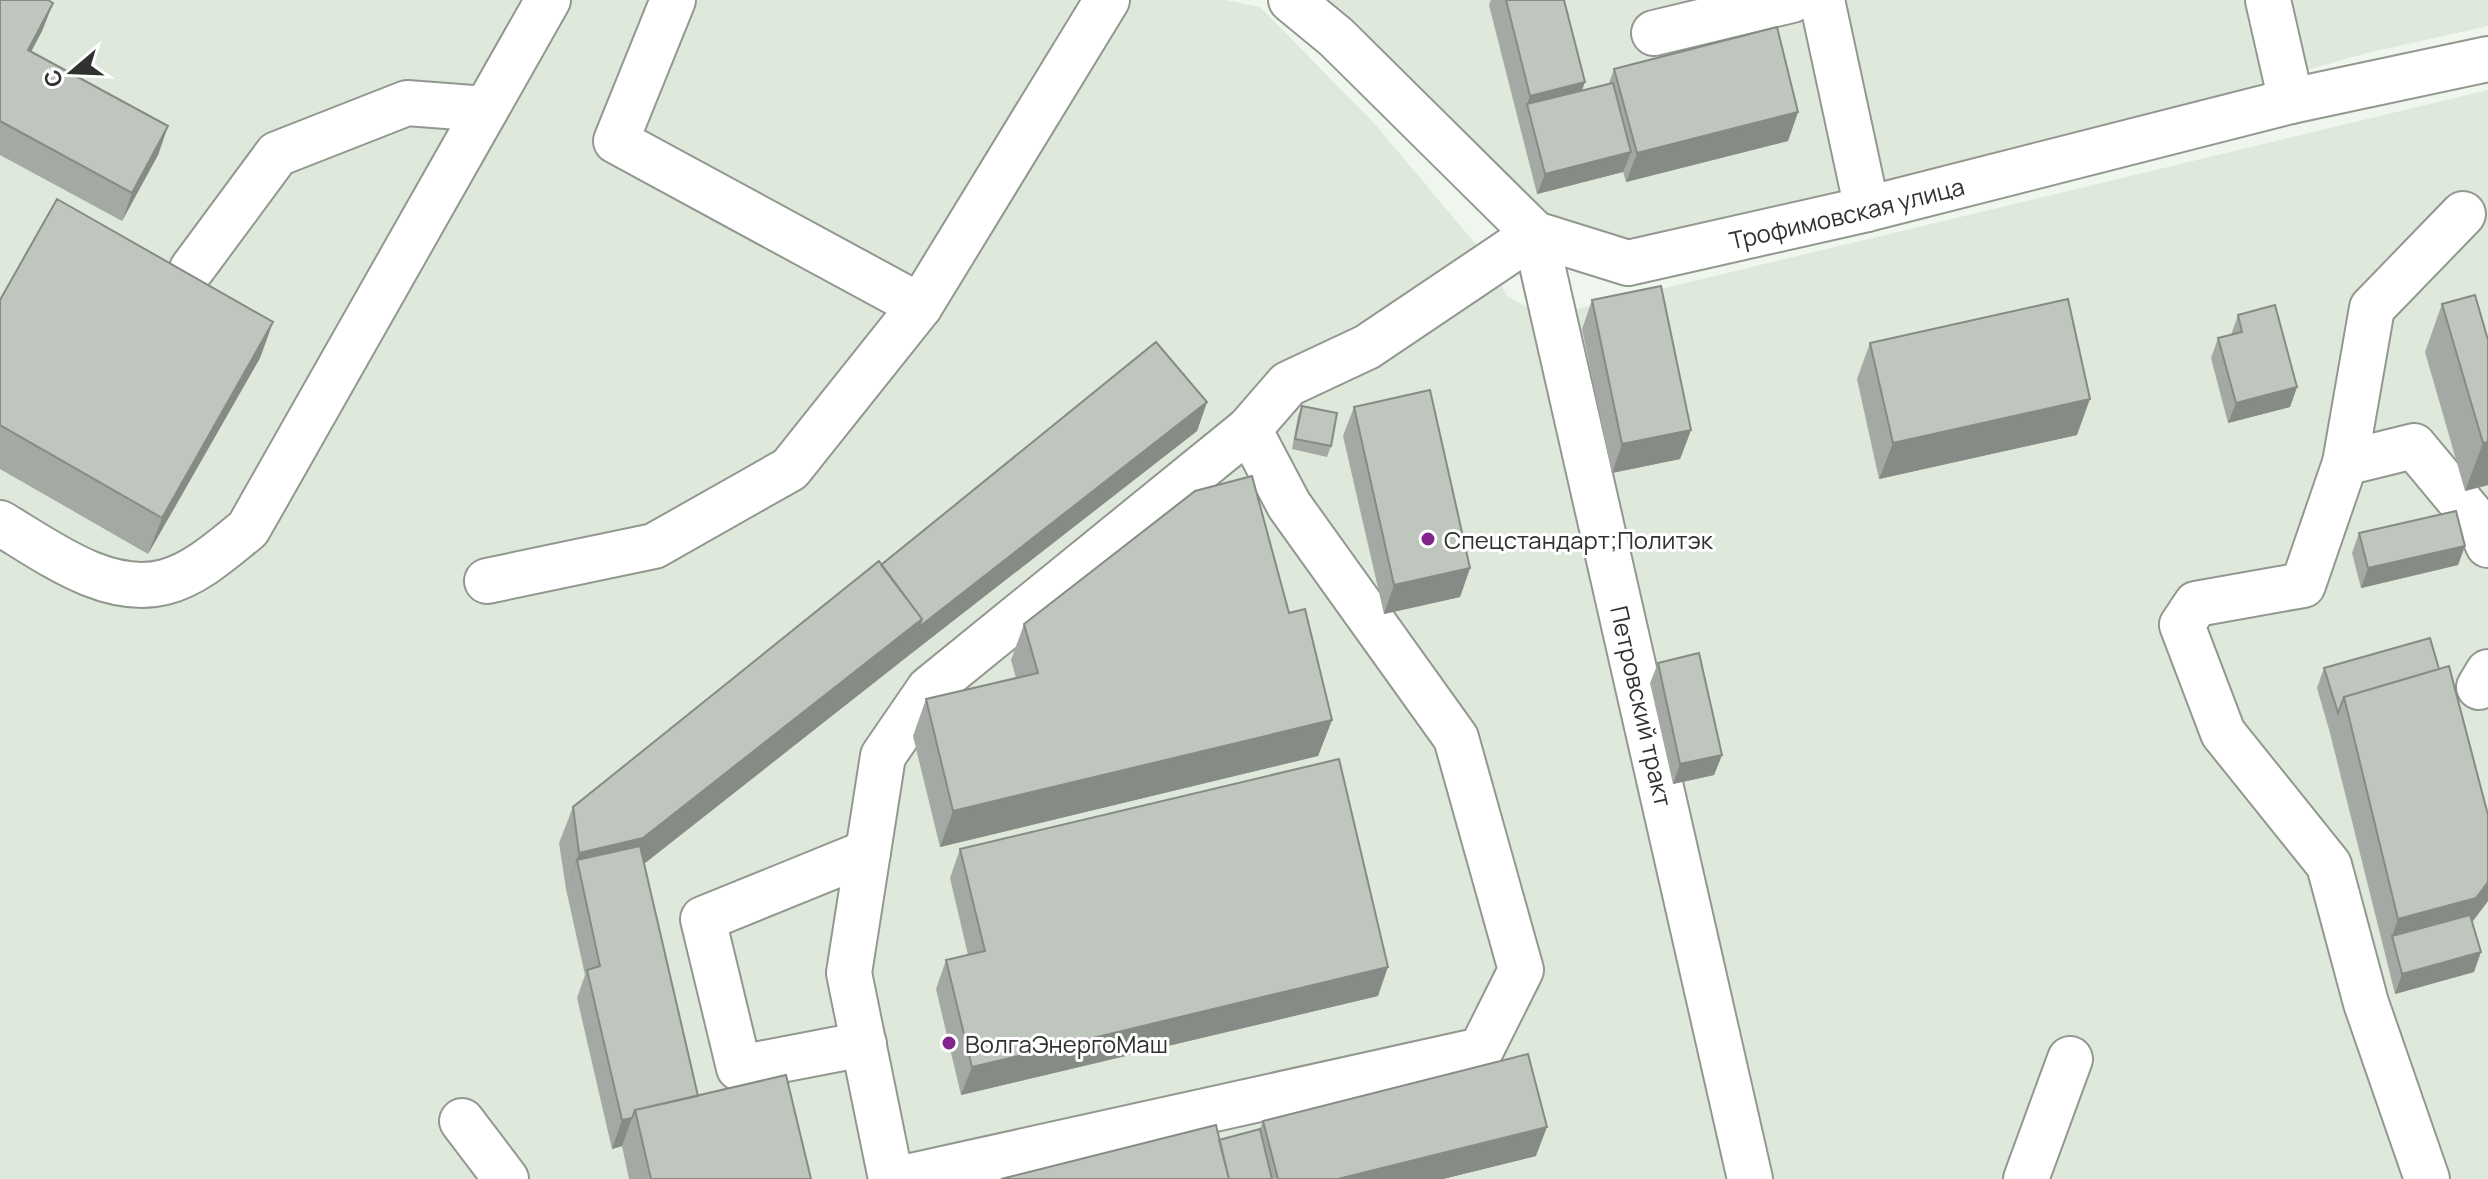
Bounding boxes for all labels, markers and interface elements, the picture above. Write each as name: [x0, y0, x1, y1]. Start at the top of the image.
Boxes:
north arrow: [32, 32, 112, 112]
text: С: [36, 66, 70, 91]
street label: Трофимовская улица: [1726, 168, 1968, 256]
place label: Спецстандарт;Политэк: [1444, 523, 1714, 556]
marker: Спецстандарт;Политэк: [1419, 530, 1437, 548]
street label: Петровский тракт: [1604, 602, 1681, 810]
place label: ВолгаЭнергоМаш: [965, 1027, 1168, 1060]
marker: ВолгаЭнергоМаш: [940, 1034, 958, 1052]

